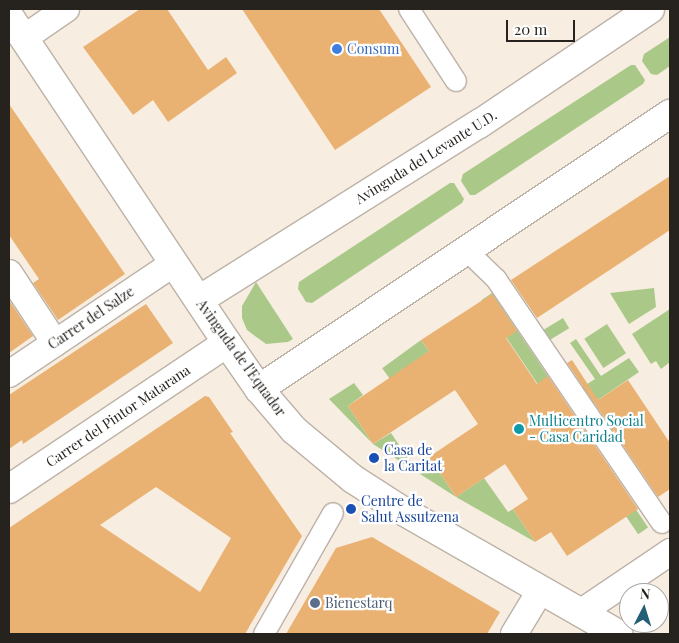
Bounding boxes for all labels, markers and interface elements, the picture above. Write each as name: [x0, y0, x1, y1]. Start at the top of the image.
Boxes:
scale bar: [509, 10, 578, 42]
text: 20 m: [514, 19, 547, 39]
place label: Consum: [347, 41, 399, 57]
marker: Consum: [331, 43, 343, 55]
street label: Avinguda del Levante U.D.: [352, 106, 500, 208]
street label: Carrer del Salze: [45, 283, 137, 353]
street label: Avinguda de l'Equador: [193, 296, 289, 420]
street label: Carrer del Pintor Matarana: [42, 361, 194, 471]
place label: Multicentro Social - Casa Caridad: [529, 413, 644, 446]
marker: Multicentro Social - Casa Caridad: [513, 423, 525, 435]
place label: Casa de la Caritat: [384, 442, 442, 474]
marker: Casa de la Caritat: [368, 452, 380, 464]
place label: Centre de Salut Assutzena: [361, 493, 460, 526]
marker: Centre de Salut Assutzena: [345, 503, 357, 515]
north arrow: [619, 583, 669, 633]
text: N: [639, 584, 651, 603]
place label: Bienestarq: [325, 595, 392, 611]
marker: Bienestarq: [309, 597, 321, 609]

